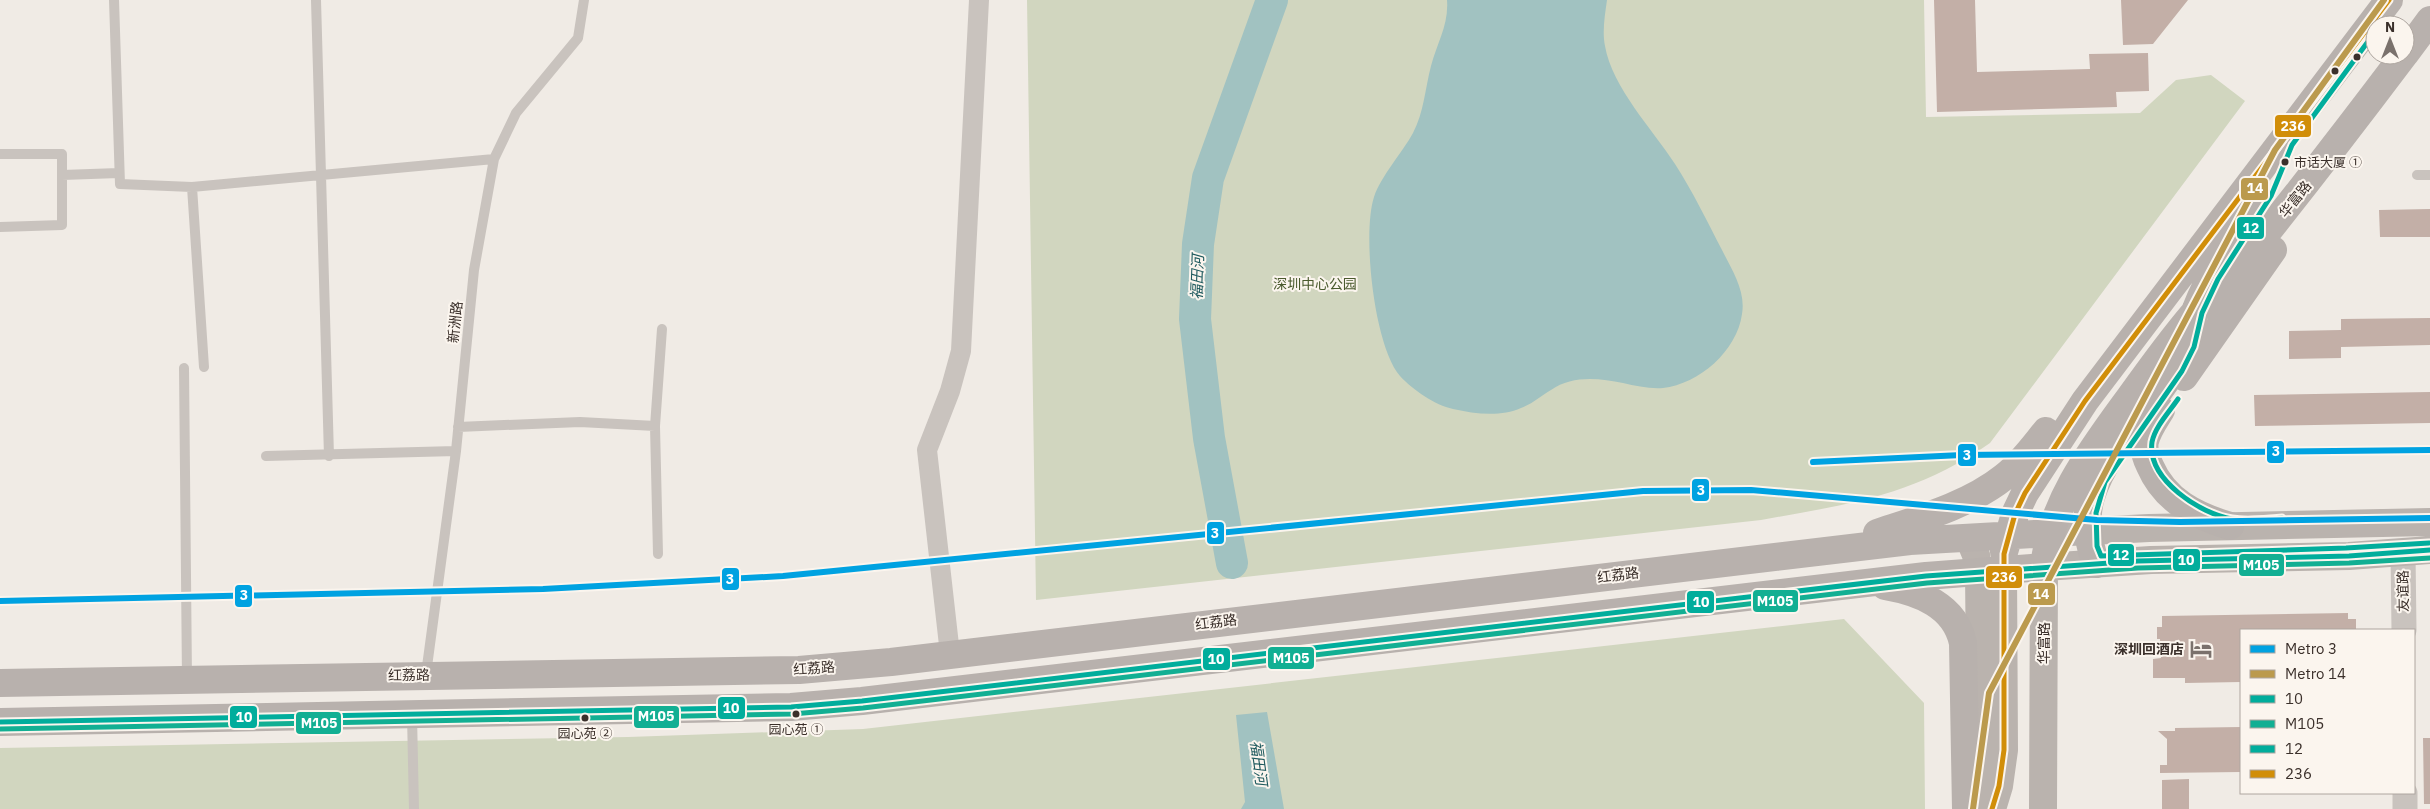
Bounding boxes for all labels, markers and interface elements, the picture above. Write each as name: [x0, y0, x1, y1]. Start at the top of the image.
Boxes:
north arrow: [2365, 15, 2415, 65]
text: N: [2385, 18, 2395, 36]
unlabelled marker: [2352, 52, 2362, 62]
unlabelled marker: [2330, 66, 2340, 76]
line badge: 236: [2274, 114, 2312, 138]
text: 236: [2280, 117, 2306, 135]
place label: 市话大厦 ①: [2294, 154, 2362, 171]
marker: 市话大厦 ①: [2280, 157, 2290, 167]
line badge: 14: [2240, 177, 2269, 201]
street label: 华富路: [2275, 177, 2315, 221]
text: 14: [2247, 179, 2263, 197]
line badge: 12: [2236, 216, 2265, 240]
text: 12: [2243, 219, 2259, 237]
water label: 福田河: [1187, 251, 1207, 300]
park label: 深圳中心公园: [1273, 275, 1357, 293]
street label: 新洲路: [444, 300, 466, 344]
line badge: 3: [2266, 440, 2285, 464]
text: 3: [2272, 442, 2280, 460]
line badge: 3: [1957, 443, 1977, 467]
text: 3: [1963, 446, 1971, 464]
line badge: 3: [1691, 478, 1710, 502]
text: 3: [1697, 481, 1705, 499]
line badge: 3: [1206, 521, 1225, 545]
text: 3: [1211, 524, 1219, 542]
line badge: 12: [2107, 543, 2135, 567]
text: 12: [2113, 546, 2129, 564]
line badge: 10: [2172, 548, 2201, 572]
text: 10: [2178, 551, 2194, 569]
line badge: M105: [2238, 553, 2285, 577]
text: M105: [2243, 556, 2279, 574]
street label: 红荔路: [1596, 564, 1640, 586]
line badge: 236: [1985, 565, 2023, 589]
line badge: 3: [721, 567, 740, 591]
text: 236: [1991, 568, 2017, 586]
text: 3: [726, 570, 734, 588]
street label: 友谊路: [2394, 570, 2412, 612]
line badge: 14: [2027, 582, 2056, 606]
line badge: 3: [234, 584, 253, 608]
text: 14: [2033, 585, 2049, 603]
text: 3: [240, 586, 248, 604]
line badge: M105: [1752, 589, 1799, 613]
line badge: 10: [1686, 590, 1715, 614]
text: M105: [1757, 592, 1793, 610]
text: 10: [1693, 593, 1709, 611]
street label: 红荔路: [1194, 611, 1238, 633]
street label: 华富路: [2035, 622, 2053, 664]
legend: [2240, 629, 2415, 794]
hotel icon: 深圳回酒店: [2188, 636, 2214, 662]
text: Metro 3: [2285, 639, 2337, 658]
place label: 深圳回酒店: [2114, 640, 2184, 658]
line badge: M105: [1267, 646, 1315, 670]
line badge: 10: [1202, 647, 1231, 671]
text: M105: [1273, 649, 1309, 667]
text: 10: [1208, 650, 1224, 668]
street label: 红荔路: [792, 658, 836, 678]
text: Metro 14: [2285, 664, 2346, 683]
street label: 红荔路: [388, 666, 430, 684]
text: 10: [2285, 689, 2303, 708]
line badge: 10: [717, 696, 746, 720]
text: 10: [723, 699, 739, 717]
line badge: 10: [229, 705, 258, 729]
line badge: M105: [633, 705, 680, 729]
text: M105: [638, 707, 674, 725]
text: 10: [236, 708, 252, 726]
marker: 园心苑 ①: [791, 709, 801, 719]
line badge: M105: [295, 711, 342, 735]
marker: 园心苑 ②: [580, 713, 590, 723]
text: M105: [301, 714, 337, 732]
text: M105: [2285, 714, 2324, 733]
place label: 园心苑 ①: [768, 721, 824, 738]
place label: 园心苑 ②: [557, 725, 613, 742]
water label: 福田河: [1246, 739, 1272, 790]
text: 12: [2285, 739, 2303, 758]
text: 236: [2285, 764, 2312, 783]

